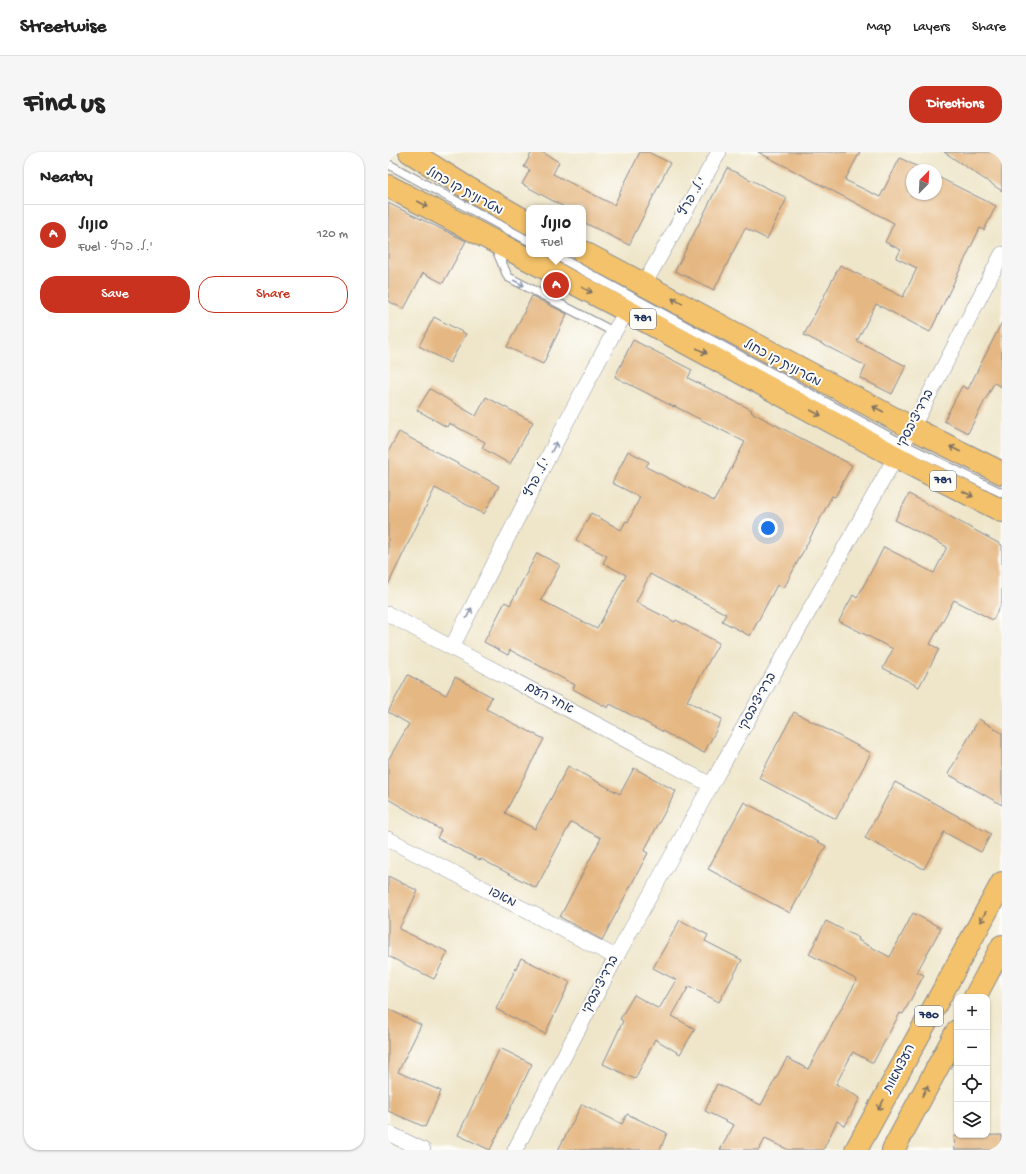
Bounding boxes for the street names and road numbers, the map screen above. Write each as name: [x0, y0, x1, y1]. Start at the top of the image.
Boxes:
street label: מטרונית קו כחול: [423, 164, 505, 219]
street label: י.ל. פרץ: [675, 175, 710, 219]
road number: 781: [630, 309, 656, 329]
street label: מטרונית קו כחול: [741, 336, 824, 391]
street label: ברדיצ'בסקי: [894, 387, 938, 451]
street label: י.ל. פרץ: [521, 455, 554, 500]
road number: 781: [930, 471, 956, 491]
street label: ברדיצ'בסקי: [735, 670, 780, 734]
street label: אחד העם: [522, 680, 576, 718]
street label: מאפו: [486, 885, 518, 911]
street label: ברדיצ'בסקי: [579, 953, 623, 1017]
road number: 780: [915, 1006, 943, 1026]
street label: העצמאות: [881, 1042, 919, 1097]

